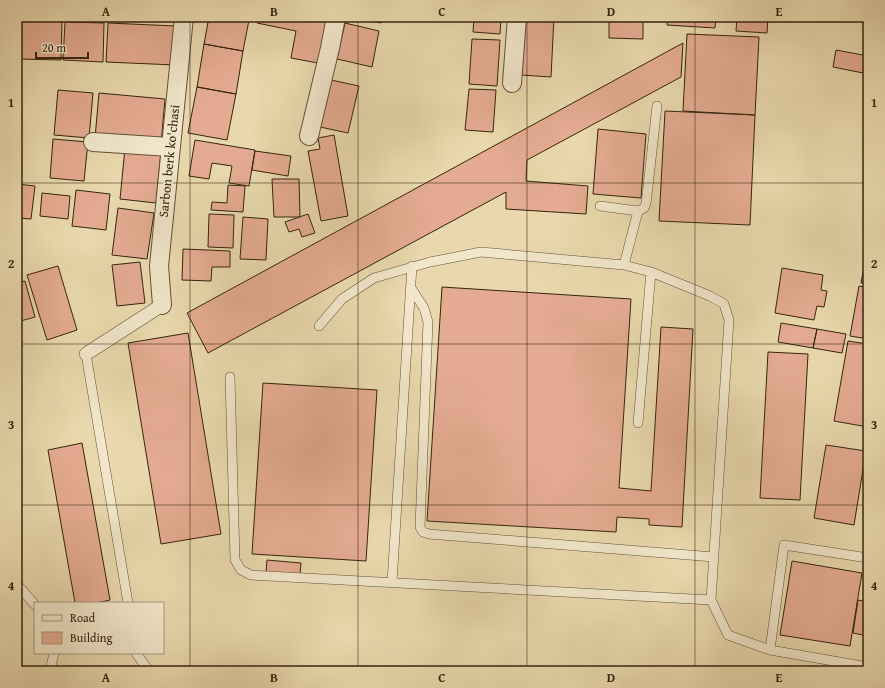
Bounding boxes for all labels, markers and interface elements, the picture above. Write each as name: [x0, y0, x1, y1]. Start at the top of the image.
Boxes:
text: A: [102, 2, 111, 21]
text: B: [270, 2, 278, 21]
text: C: [438, 2, 446, 21]
text: D: [607, 2, 615, 21]
text: E: [776, 2, 783, 21]
scale bar: [36, 34, 88, 60]
text: 20 m: [42, 39, 66, 56]
text: 1: [8, 93, 14, 112]
text: 1: [871, 93, 877, 112]
street label: Sarbon berk ko'chasi: [154, 103, 184, 218]
text: 2: [8, 254, 15, 273]
text: 2: [871, 254, 878, 273]
text: 3: [8, 415, 14, 434]
text: 3: [871, 415, 877, 434]
text: 4: [8, 576, 15, 595]
text: 4: [871, 576, 878, 595]
legend: [34, 602, 164, 654]
text: Road: [70, 609, 96, 626]
text: Building: [70, 629, 113, 646]
text: A: [102, 668, 111, 687]
text: B: [270, 668, 278, 687]
text: C: [438, 668, 446, 687]
text: D: [607, 668, 615, 687]
text: E: [776, 668, 783, 687]

